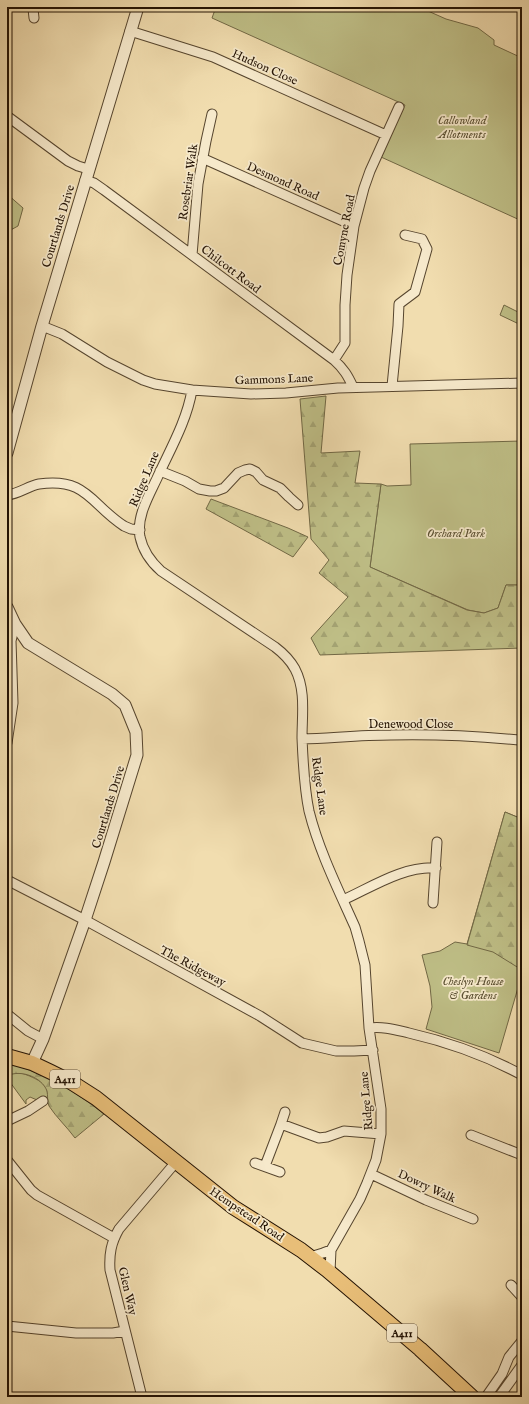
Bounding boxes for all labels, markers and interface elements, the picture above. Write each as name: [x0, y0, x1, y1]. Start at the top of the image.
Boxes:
street label: Hudson Close: [230, 46, 300, 89]
park label: Callowland Allotments: [436, 113, 488, 142]
street label: Rosebriar Walk: [176, 142, 201, 221]
street label: Desmond Road: [244, 159, 322, 204]
street label: Courtlands Drive: [39, 182, 78, 269]
street label: Comyne Road: [330, 193, 359, 267]
street label: Chilcott Road: [198, 242, 264, 297]
street label: Gammons Lane: [235, 371, 314, 388]
street label: Ridge Lane: [126, 449, 163, 509]
park label: Orchard Park: [427, 526, 485, 541]
street label: Denewood Close: [369, 717, 454, 732]
street label: Ridge Lane: [308, 756, 331, 817]
street label: Courtlands Drive: [89, 763, 128, 850]
street label: The Ridgeway: [157, 943, 228, 990]
park label: Cheslyn House & Gardens: [442, 974, 504, 1003]
road number: A411: [50, 1070, 80, 1088]
street label: Ridge Lane: [356, 1070, 377, 1131]
street label: Dowry Walk: [395, 1166, 459, 1207]
street label: Hempstead Road: [206, 1184, 287, 1246]
street label: Glen Way: [115, 1266, 140, 1317]
road number: A411: [387, 1324, 417, 1342]

